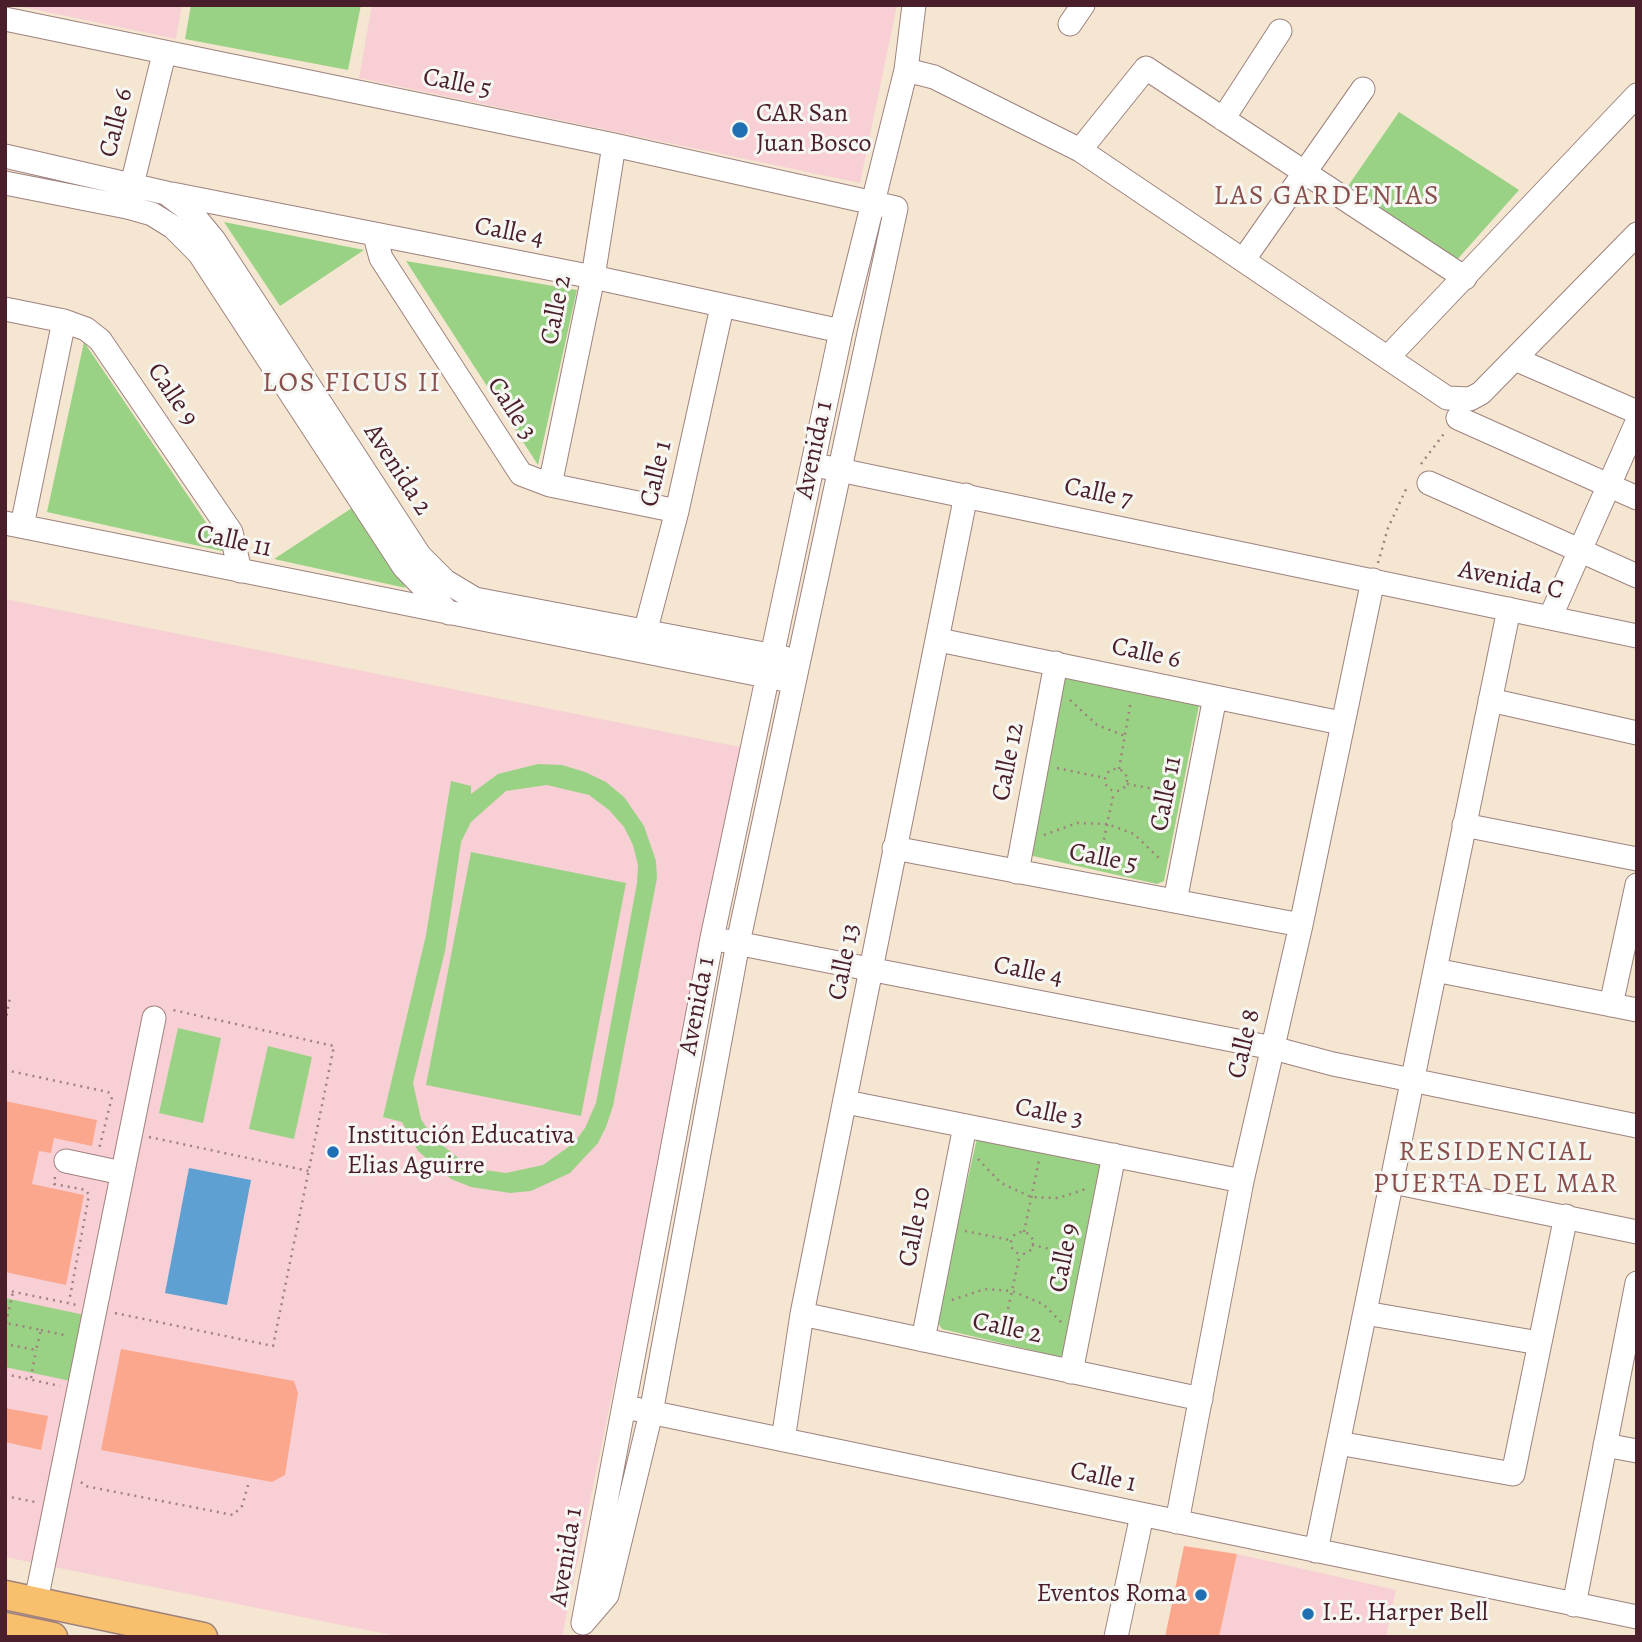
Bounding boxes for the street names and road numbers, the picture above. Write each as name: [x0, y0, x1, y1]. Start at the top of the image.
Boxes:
street label: Calle 5: [420, 62, 494, 106]
street label: Calle 6: [93, 85, 141, 161]
street label: Calle 4: [472, 211, 546, 255]
street label: Calle 2: [535, 273, 579, 347]
street label: Calle 9: [140, 357, 204, 433]
street label: Calle 3: [479, 372, 543, 446]
street label: Avenida 1: [789, 398, 841, 502]
street label: Avenida 2: [356, 418, 438, 522]
street label: Calle 1: [634, 438, 680, 510]
street label: Calle 7: [1061, 472, 1135, 516]
street label: Calle 11: [194, 519, 274, 565]
street label: Avenida C: [1456, 555, 1566, 607]
street label: Calle 6: [1109, 631, 1183, 677]
street label: Calle 12: [986, 720, 1032, 804]
street label: Calle 11: [1144, 754, 1190, 834]
street label: Calle 5: [1066, 837, 1140, 881]
street label: Calle 13: [822, 921, 868, 1003]
street label: Calle 4: [991, 950, 1065, 994]
street label: Avenida 1: [673, 954, 723, 1058]
street label: Calle 8: [1222, 1006, 1268, 1082]
street label: Calle 3: [1012, 1092, 1086, 1136]
street label: Calle 10: [893, 1184, 939, 1270]
street label: Calle 9: [1043, 1221, 1087, 1295]
street label: Calle 2: [969, 1306, 1045, 1352]
street label: Calle 1: [1067, 1456, 1139, 1500]
street label: Avenida 1: [544, 1506, 590, 1608]

